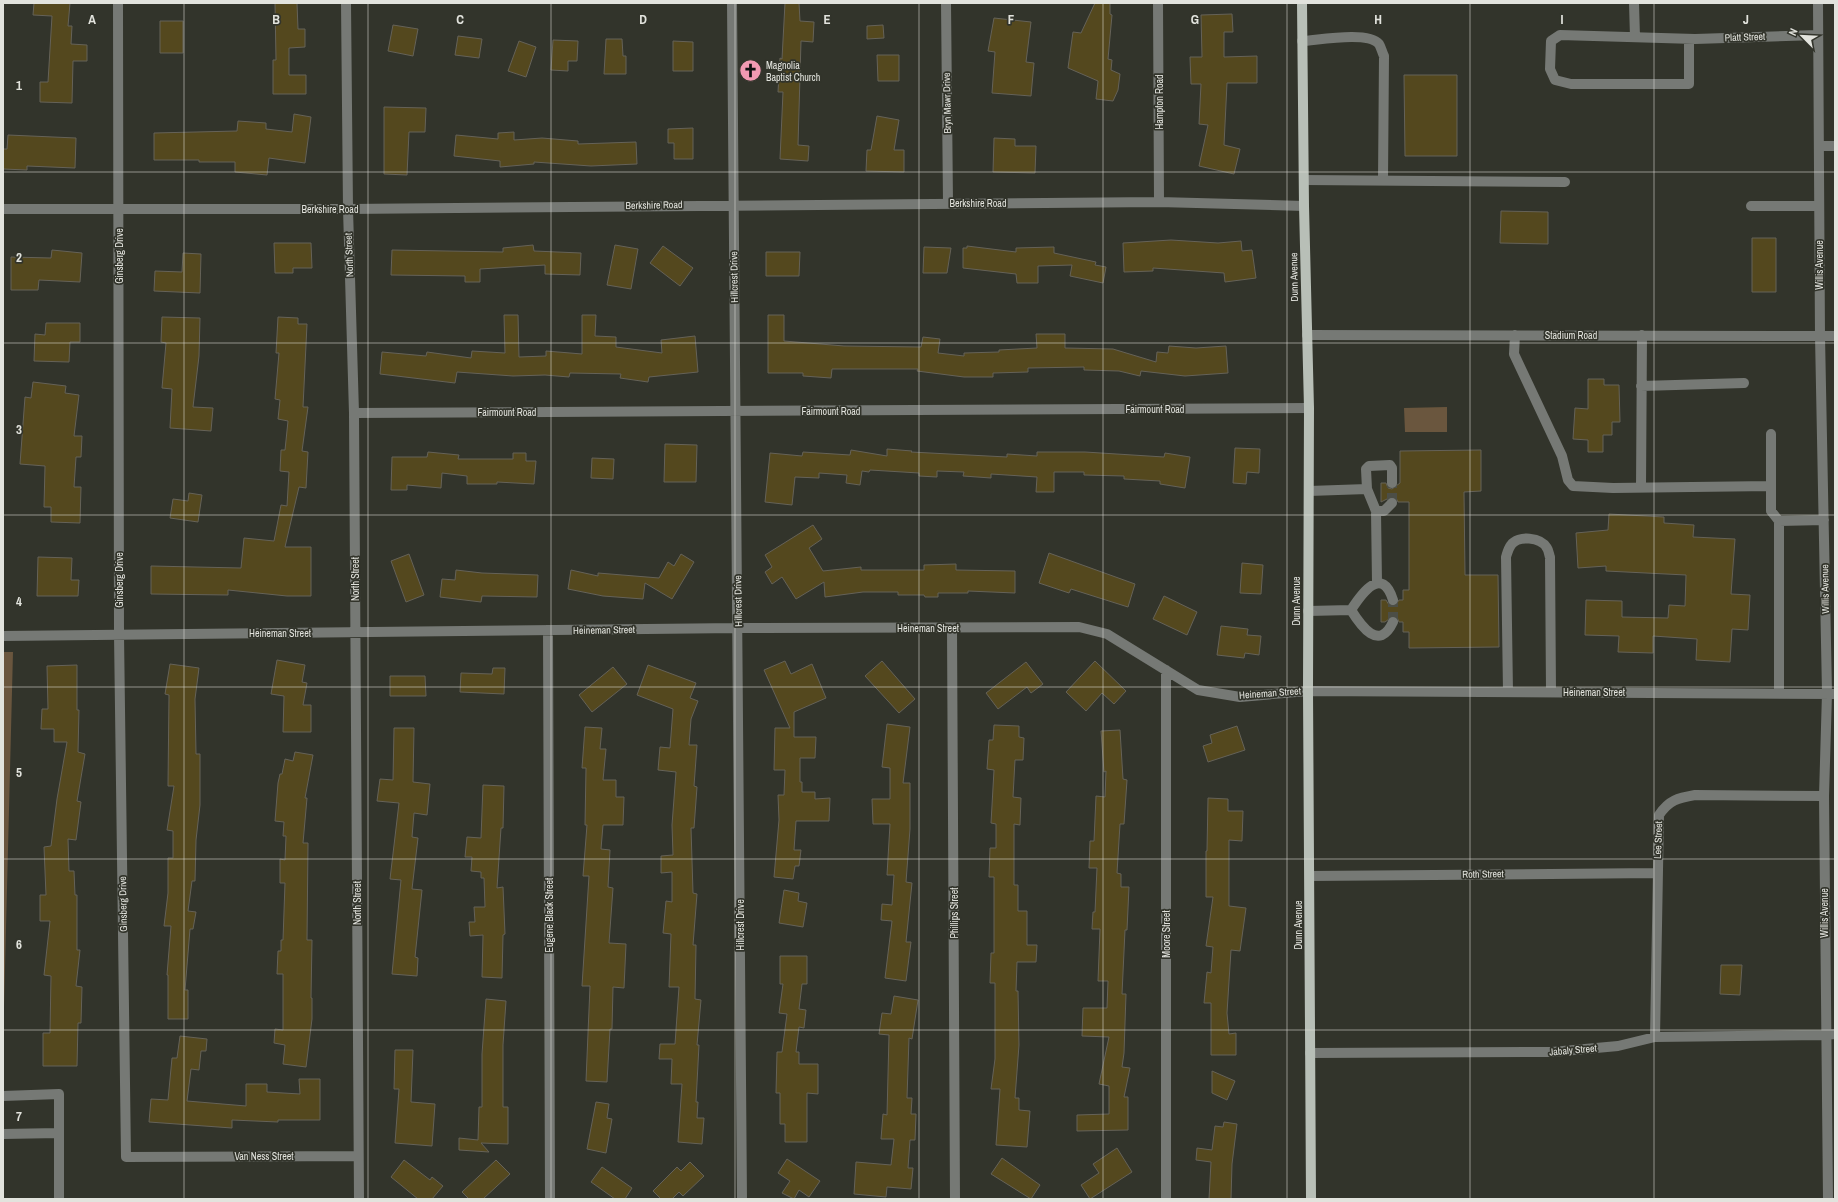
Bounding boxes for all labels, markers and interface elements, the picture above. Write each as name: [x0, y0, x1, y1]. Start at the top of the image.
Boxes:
text: A: [88, 11, 96, 28]
text: B: [272, 11, 280, 28]
text: C: [456, 11, 464, 28]
text: D: [639, 11, 647, 28]
text: E: [823, 11, 831, 28]
text: F: [1008, 11, 1015, 28]
text: G: [1191, 11, 1199, 28]
text: H: [1374, 11, 1382, 28]
text: I: [1561, 11, 1564, 28]
text: J: [1743, 11, 1749, 28]
north arrow: [1782, 16, 1822, 56]
text: N: [1785, 26, 1801, 38]
street label: Platt Street: [1724, 30, 1766, 44]
church icon: Magnolia Baptist Church: [738, 58, 764, 84]
place label: Magnolia Baptist Church: [766, 59, 820, 84]
street label: Bryn Mawr Drive: [940, 72, 954, 134]
street label: Hampton Road: [1153, 74, 1166, 130]
text: 1: [16, 77, 22, 94]
street label: Berkshire Road: [950, 197, 1006, 210]
street label: Berkshire Road: [625, 198, 683, 212]
street label: Berkshire Road: [302, 203, 358, 216]
street label: Ginsberg Drive: [113, 228, 126, 284]
street label: North Street: [342, 232, 356, 277]
street label: Willis Avenue: [1813, 240, 1826, 290]
text: 2: [16, 249, 22, 266]
street label: Hillcrest Drive: [727, 251, 741, 303]
street label: Dunn Avenue: [1287, 252, 1301, 302]
street label: Stadium Road: [1545, 329, 1597, 342]
street label: Fairmount Road: [1126, 403, 1184, 416]
street label: Fairmount Road: [802, 405, 860, 418]
street label: Fairmount Road: [478, 406, 536, 419]
text: 3: [16, 421, 22, 438]
street label: Ginsberg Drive: [113, 552, 126, 608]
street label: North Street: [349, 556, 362, 601]
street label: Willis Avenue: [1818, 564, 1832, 614]
street label: Hillcrest Drive: [731, 575, 745, 627]
street label: Dunn Avenue: [1290, 576, 1303, 626]
text: 4: [16, 593, 22, 610]
street label: Heineman Street: [897, 622, 960, 635]
street label: Heineman Street: [573, 623, 636, 637]
street label: Heineman Street: [249, 627, 312, 640]
street label: Heineman Street: [1239, 684, 1302, 702]
street label: Heineman Street: [1563, 686, 1626, 699]
text: 5: [16, 764, 22, 781]
street label: Lee Street: [1651, 820, 1665, 859]
street label: Roth Street: [1462, 867, 1505, 881]
street label: Ginsberg Drive: [116, 876, 130, 932]
street label: Eugene Black Street: [543, 877, 556, 952]
street label: North Street: [351, 880, 364, 925]
street label: Phillips Street: [948, 887, 961, 939]
street label: Willis Avenue: [1818, 888, 1831, 938]
street label: Hillcrest Drive: [734, 899, 747, 951]
street label: Dunn Avenue: [1292, 900, 1305, 950]
street label: Moore Street: [1160, 910, 1173, 958]
text: 6: [16, 936, 22, 953]
street label: Jabaly Street: [1549, 1041, 1598, 1059]
text: 7: [16, 1108, 22, 1125]
street label: Van Ness Street: [234, 1150, 294, 1163]

